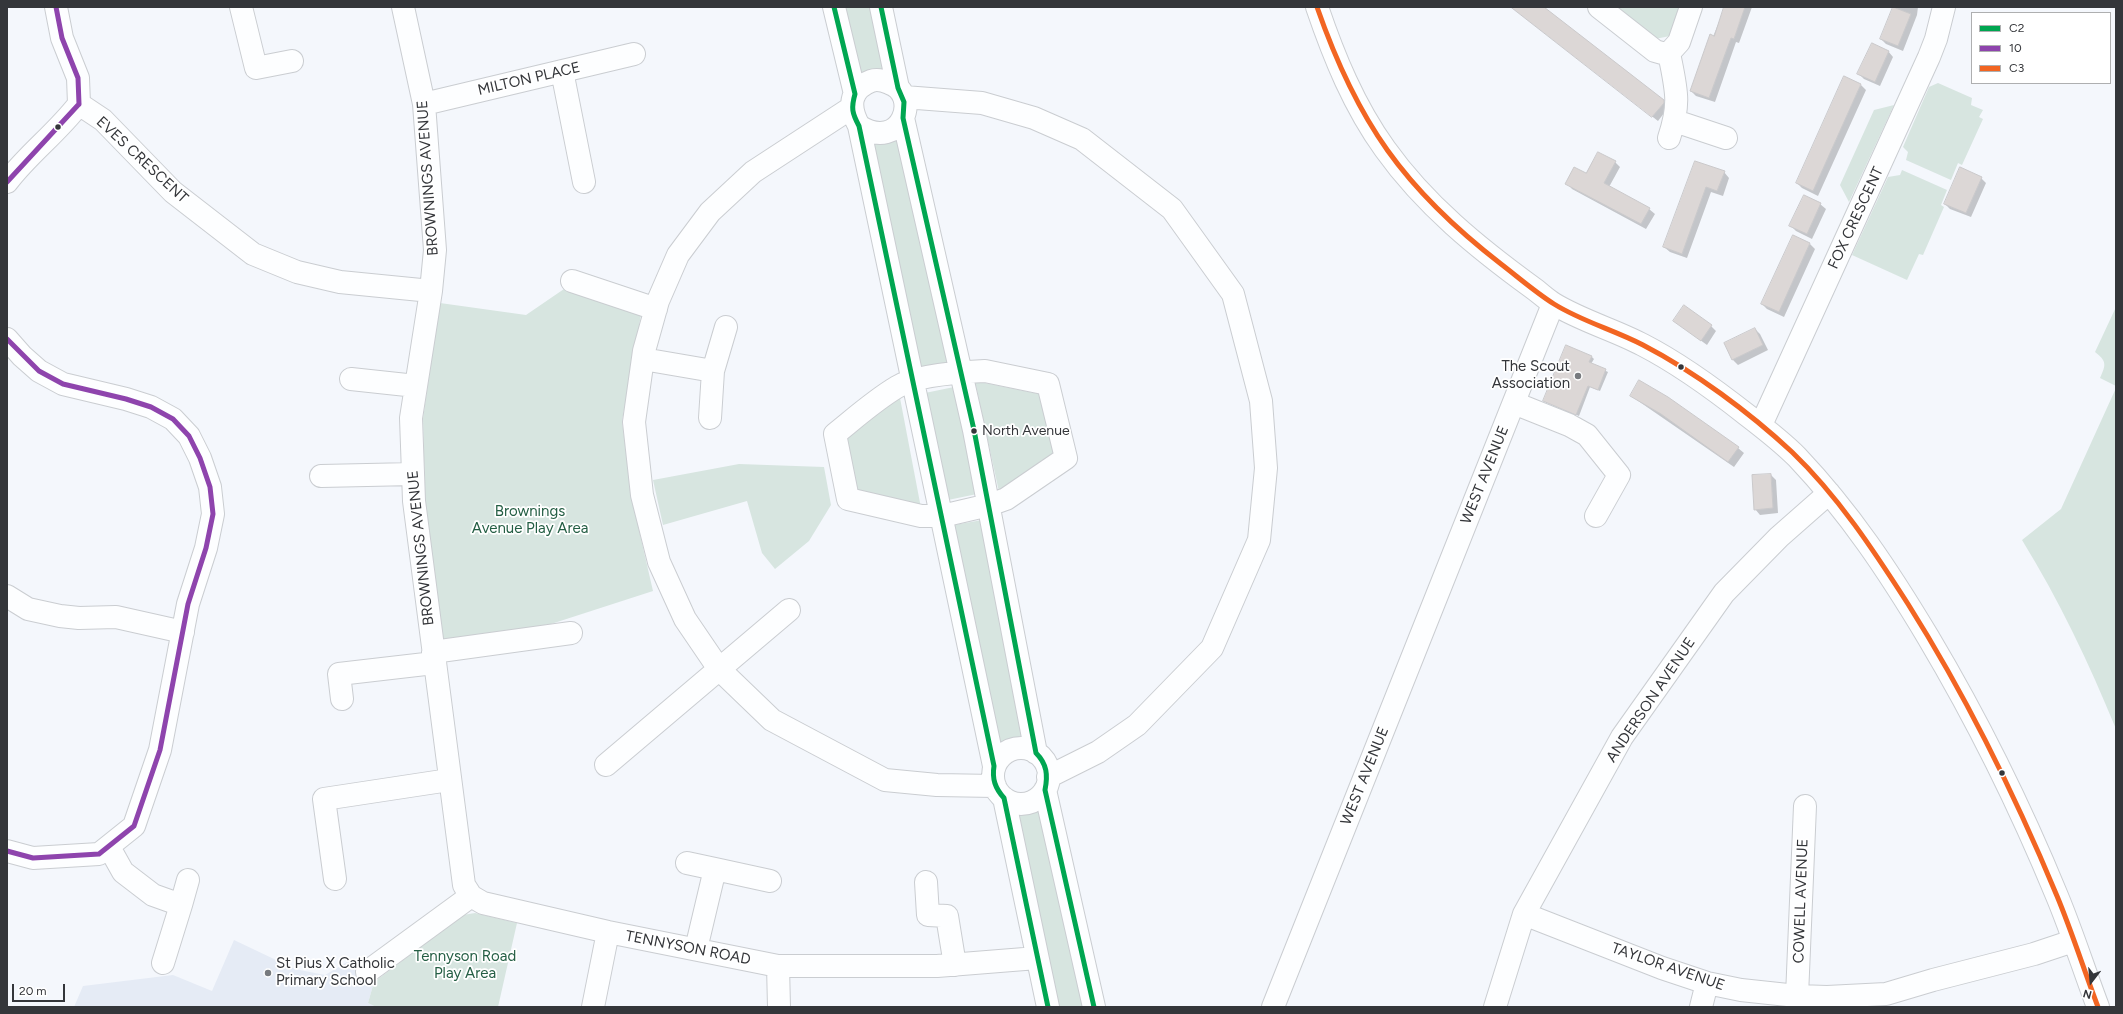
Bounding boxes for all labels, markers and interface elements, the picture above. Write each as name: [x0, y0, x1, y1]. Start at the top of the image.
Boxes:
legend: [1971, 12, 2111, 84]
text: C2: [2009, 21, 2024, 35]
text: 10: [2009, 41, 2022, 55]
street label: MILTON PLACE: [476, 58, 582, 100]
text: C3: [2009, 61, 2024, 75]
street label: BROWNINGS AVENUE: [414, 100, 442, 256]
street label: EVES CRESCENT: [92, 113, 192, 207]
unlabelled marker: [53, 122, 63, 132]
street label: FOX CRESCENT: [1824, 164, 1888, 272]
place label: The Scout Association: [1492, 358, 1570, 393]
unlabelled marker: [1676, 362, 1686, 372]
marker: The Scout Association: [1573, 371, 1583, 381]
place label: North Avenue: [982, 423, 1070, 439]
street label: WEST AVENUE: [1457, 423, 1513, 527]
marker: North Avenue: [969, 426, 979, 436]
street label: BROWNINGS AVENUE: [404, 470, 438, 626]
park label: Brownings Avenue Play Area: [472, 503, 588, 538]
street label: ANDERSON AVENUE: [1603, 634, 1699, 766]
street label: WEST AVENUE: [1337, 724, 1393, 828]
unlabelled marker: [1997, 768, 2007, 778]
street label: COWELL AVENUE: [1790, 838, 1812, 964]
street label: TENNYSON ROAD: [624, 927, 752, 969]
street label: TAYLOR AVENUE: [1609, 939, 1727, 995]
park label: Tennyson Road Play Area: [414, 948, 516, 983]
place label: St Pius X Catholic Primary School: [276, 955, 395, 990]
north arrow: [2071, 962, 2111, 1002]
marker: St Pius X Catholic Primary School: [263, 968, 273, 978]
scale bar: [14, 976, 67, 1002]
text: 20 m: [19, 984, 47, 998]
text: N: [2082, 987, 2093, 1001]

